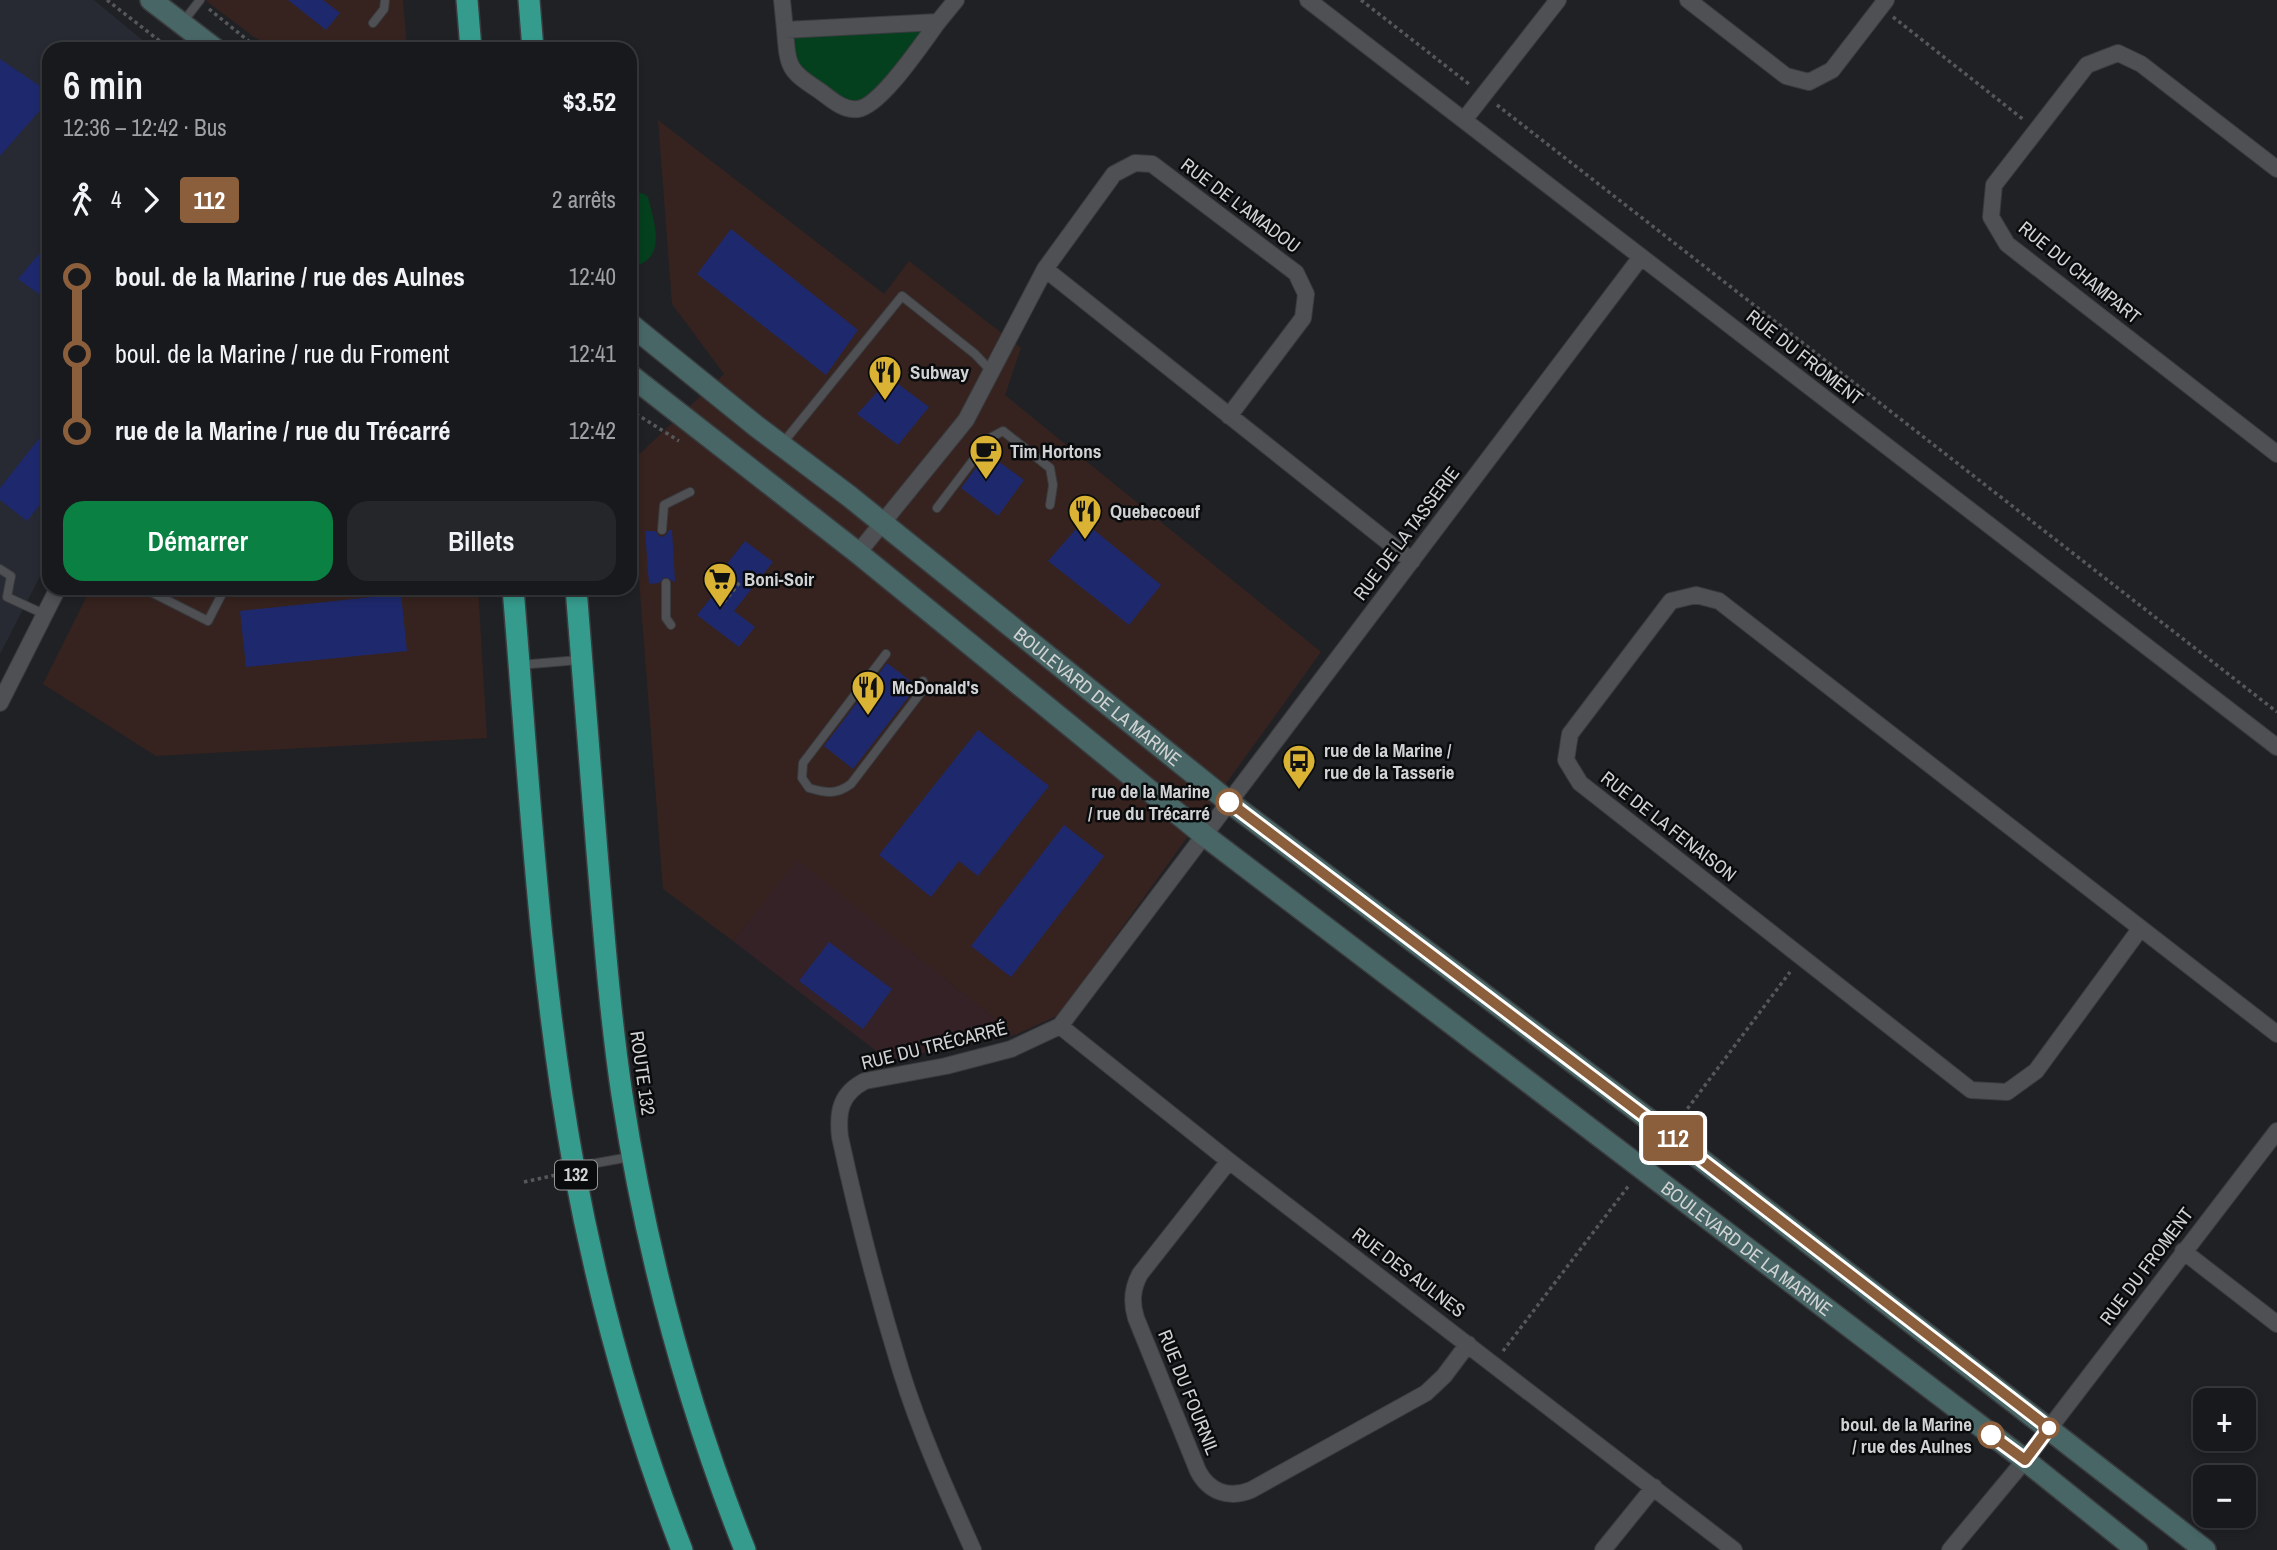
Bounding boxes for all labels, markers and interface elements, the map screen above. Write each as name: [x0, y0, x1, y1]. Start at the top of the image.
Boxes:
text: 6 min: [63, 60, 143, 111]
text: $3.52: [563, 84, 616, 119]
text: 12:36 – 12:42 · Bus: [63, 112, 227, 143]
street label: RUE DE L'AMADOU: [1176, 152, 1306, 258]
icon: walk: [63, 181, 101, 219]
icon: forward: [132, 181, 170, 219]
text: 4: [111, 184, 122, 215]
text: 112: [194, 184, 225, 216]
text: 2 arrêts: [552, 184, 616, 215]
street label: RUE DU CHAMPART: [2014, 215, 2147, 330]
text: boul. de la Marine / rue des Aulnes: [115, 259, 465, 294]
text: 12:40: [569, 261, 616, 292]
street label: RUE DU FROMENT: [1741, 303, 1869, 411]
text: boul. de la Marine / rue du Froment: [115, 336, 449, 371]
text: 12:41: [569, 338, 616, 369]
restaurant icon: Subway: [866, 353, 904, 402]
place label: Subway: [910, 359, 969, 385]
text: rue de la Marine / rue du Trécarré: [115, 413, 450, 448]
text: 12:42: [569, 415, 616, 446]
cafe icon: Tim Hortons: [967, 432, 1005, 481]
place label: Tim Hortons: [1010, 438, 1102, 464]
street label: RUE DE LA TASSERIE: [1347, 461, 1465, 605]
restaurant icon: Quebecoeuf: [1066, 492, 1104, 541]
place label: Quebecoeuf: [1110, 498, 1201, 524]
button: Démarrer: [63, 501, 333, 581]
button: Billets: [347, 501, 616, 581]
supermarket icon: Boni-Soir: [701, 560, 739, 609]
place label: Boni-Soir: [744, 566, 814, 592]
street label: BOULEVARD DE LA MARINE: [1008, 621, 1187, 772]
restaurant icon: McDonald's: [849, 668, 887, 717]
place label: McDonald's: [892, 674, 979, 700]
place label: rue de la Marine / rue de la Tasserie: [1324, 737, 1455, 785]
bus stop icon: rue de la Marine / rue de la Tasserie: [1280, 742, 1318, 791]
street label: RUE DE LA FENAISON: [1596, 765, 1742, 887]
place label: rue de la Marine / rue du Trécarré: [1088, 778, 1210, 826]
marker: rue de la Marine / rue du Trécarré: [1216, 789, 1242, 815]
street label: RUE DU TRÉCARRÉ: [858, 1014, 1010, 1076]
street label: ROUTE 132: [624, 1029, 662, 1117]
line badge: 112: [1633, 1115, 1713, 1161]
text: 112: [1657, 1122, 1689, 1154]
road number: 132: [555, 1160, 597, 1190]
street label: BOULEVARD DE LA MARINE: [1656, 1175, 1838, 1322]
street label: RUE DU FROMENT: [2093, 1201, 2199, 1330]
street label: RUE DES AULNES: [1347, 1221, 1471, 1323]
street label: RUE DU FOURNIL: [1152, 1326, 1226, 1459]
map controls: [2193, 1388, 2256, 1528]
button: +: [2193, 1388, 2256, 1451]
place label: boul. de la Marine / rue des Aulnes: [1840, 1411, 1972, 1459]
unlabelled marker: [2039, 1418, 2059, 1438]
marker: boul. de la Marine / rue des Aulnes: [1978, 1422, 2004, 1448]
button: −: [2193, 1465, 2256, 1528]

